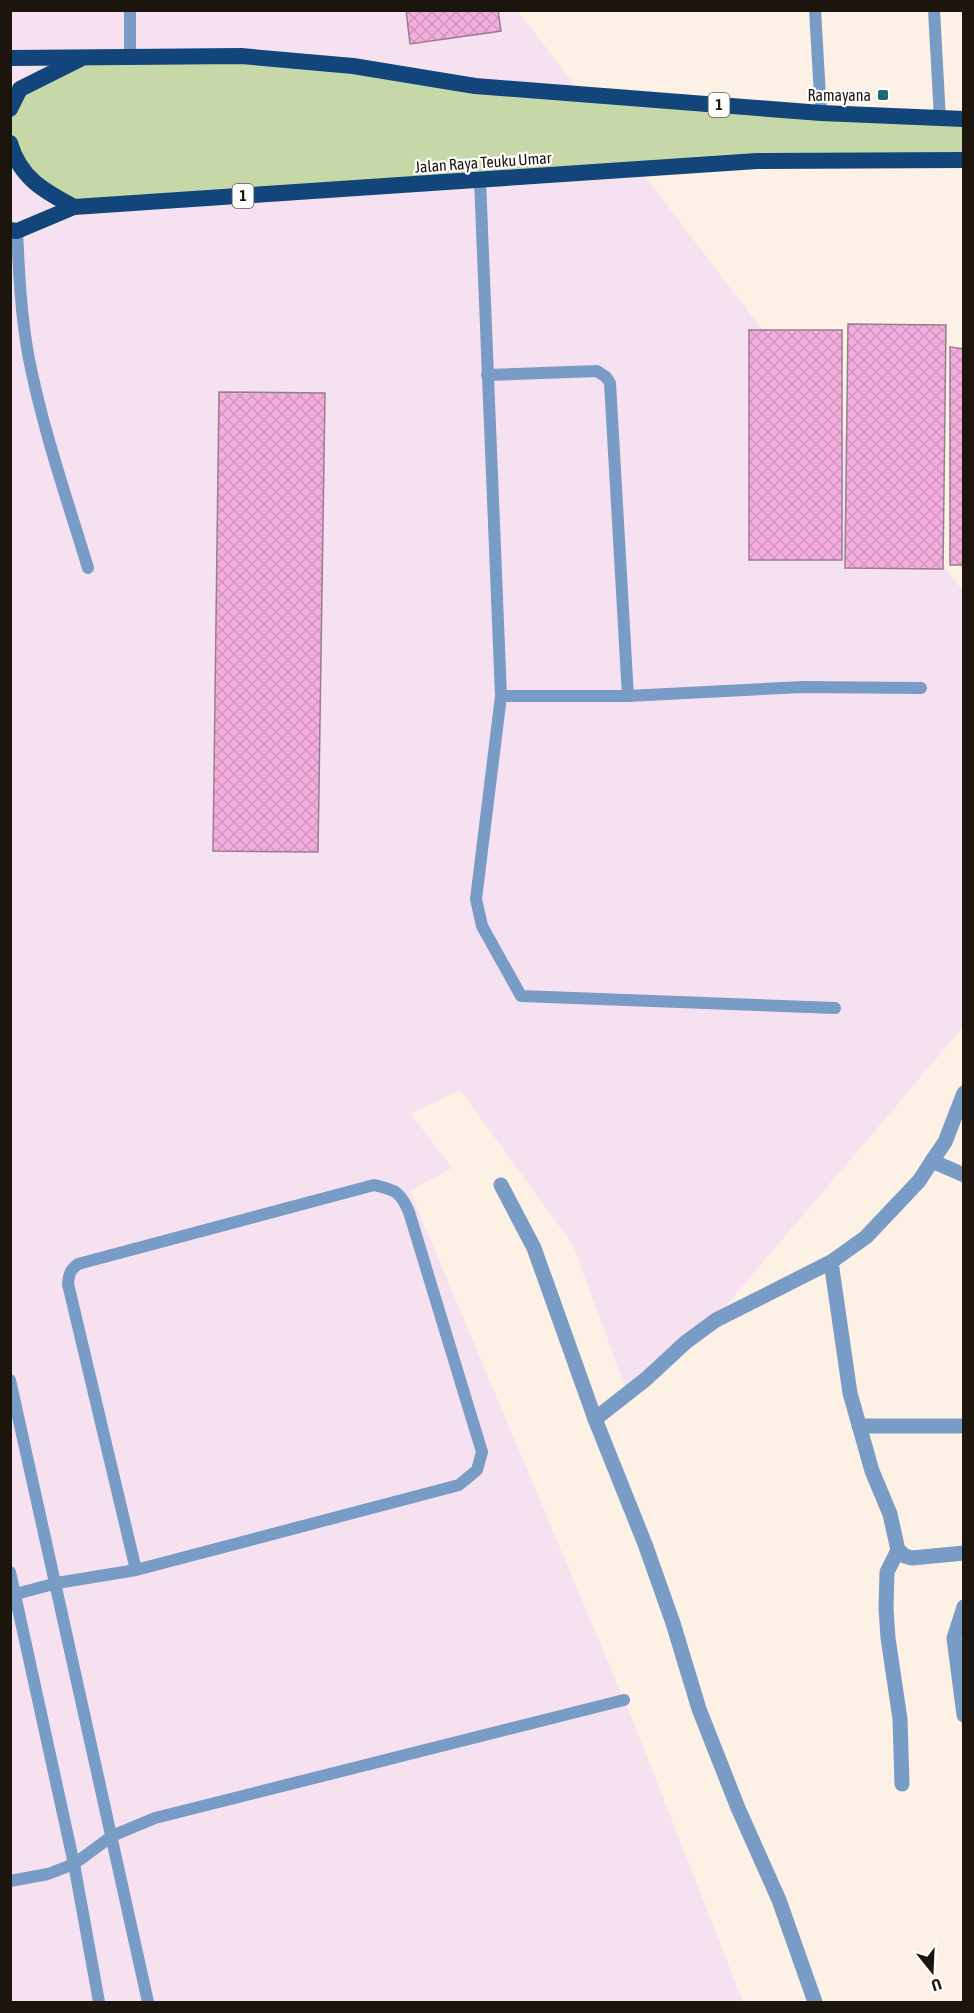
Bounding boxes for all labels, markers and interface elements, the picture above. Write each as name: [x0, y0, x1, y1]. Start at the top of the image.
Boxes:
place label: Ramayana: [808, 86, 871, 105]
marker: Ramayana: [876, 88, 890, 102]
road number: 1: [708, 93, 730, 117]
street label: Jalan Raya Teuku Umar: [414, 148, 552, 177]
road number: 1: [232, 184, 254, 208]
north arrow: [902, 1941, 962, 2001]
text: U: [929, 1975, 944, 1995]

